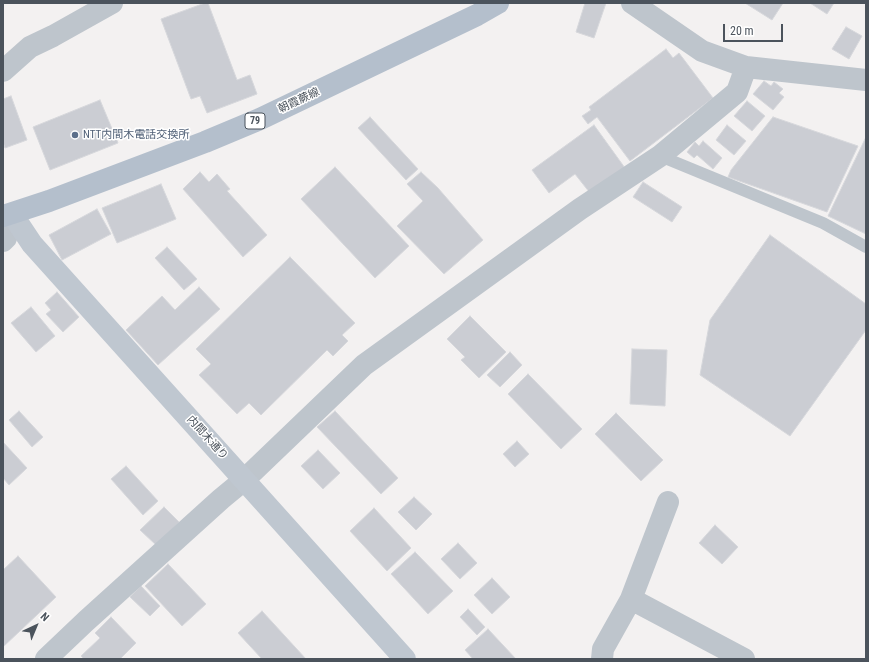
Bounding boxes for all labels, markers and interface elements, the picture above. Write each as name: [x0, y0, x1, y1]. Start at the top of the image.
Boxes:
scale bar: [725, 16, 785, 42]
text: 20 m: [730, 24, 754, 38]
street label: 朝霞蕨線: [276, 86, 322, 116]
road number: 79: [245, 113, 265, 129]
place label: NTT内間木電話交換所: [83, 128, 189, 142]
marker: NTT内間木電話交換所: [70, 130, 80, 140]
street label: 内間木通り: [184, 413, 230, 463]
north arrow: [16, 606, 56, 646]
text: N: [38, 610, 52, 624]

